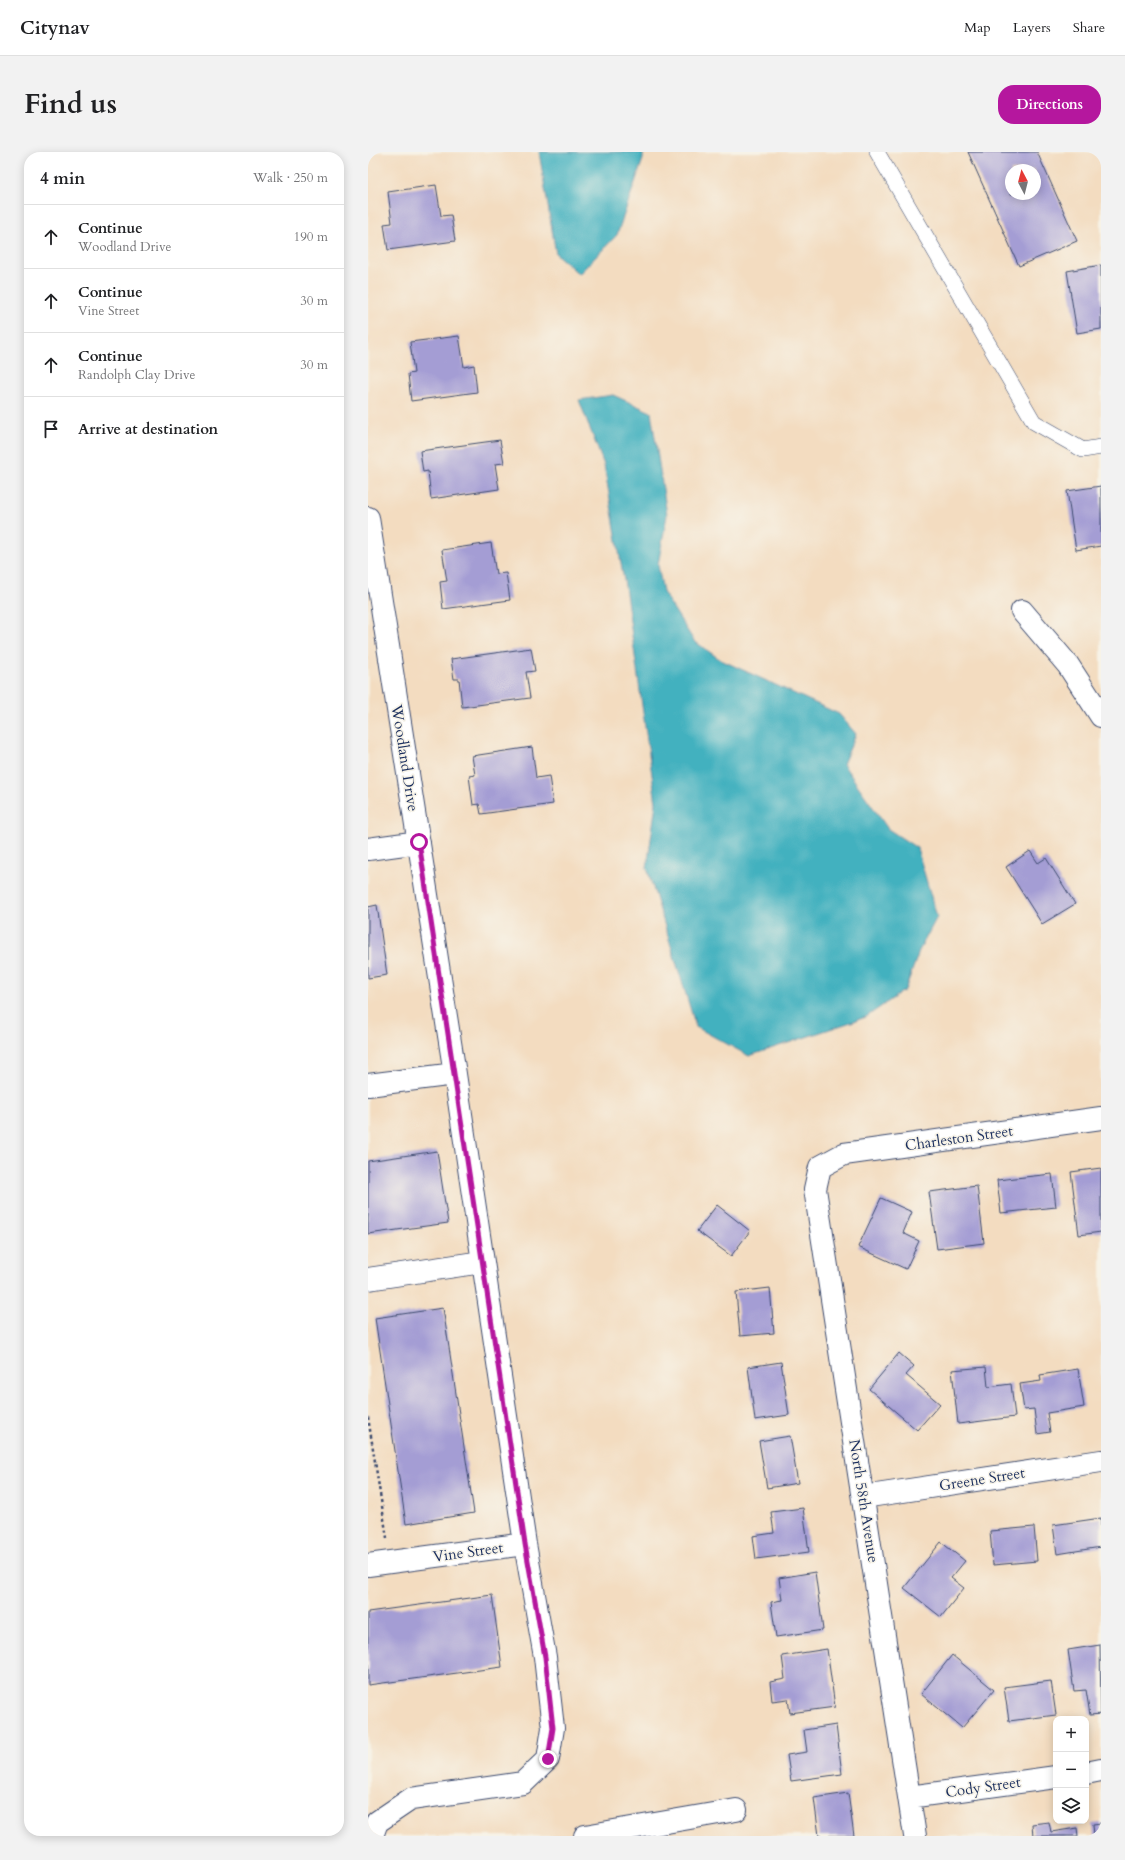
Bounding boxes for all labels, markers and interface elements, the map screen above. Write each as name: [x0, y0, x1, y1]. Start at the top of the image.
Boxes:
text: Citynav: [20, 15, 90, 41]
text: Map: [964, 18, 991, 37]
text: Layers: [1013, 18, 1051, 37]
text: Share: [1073, 18, 1105, 37]
text: Find us: [24, 85, 117, 123]
button: Directions: [998, 85, 1101, 124]
north arrow: [1005, 164, 1041, 200]
text: 4 min: [40, 167, 85, 190]
text: Walk · 250 m: [253, 169, 328, 187]
text: Continue: [78, 218, 143, 238]
icon: ahead: [40, 226, 62, 248]
text: 190 m: [294, 228, 328, 246]
text: Woodland Drive: [78, 238, 172, 256]
text: Continue: [78, 282, 143, 302]
icon: ahead: [40, 290, 62, 312]
text: 30 m: [300, 292, 328, 310]
text: Vine Street: [78, 302, 139, 320]
text: Continue: [78, 346, 143, 366]
icon: ahead: [40, 354, 62, 376]
text: 30 m: [300, 356, 328, 374]
text: Randolph Clay Drive: [78, 366, 195, 384]
icon: arrive: [40, 418, 62, 440]
text: Arrive at destination: [78, 419, 218, 439]
street label: Woodland Drive: [387, 702, 423, 813]
route start: [410, 833, 428, 851]
street label: Charleston Street: [904, 1120, 1015, 1155]
street label: North 58th Avenue: [844, 1438, 884, 1564]
street label: Greene Street: [938, 1462, 1026, 1496]
street label: Vine Street: [432, 1537, 505, 1567]
map controls: [1053, 1716, 1089, 1824]
button: +: [1053, 1716, 1089, 1752]
route end: [539, 1750, 557, 1768]
button: −: [1053, 1752, 1089, 1788]
street label: Cody Street: [944, 1772, 1022, 1802]
button: layers: [1053, 1788, 1089, 1824]

